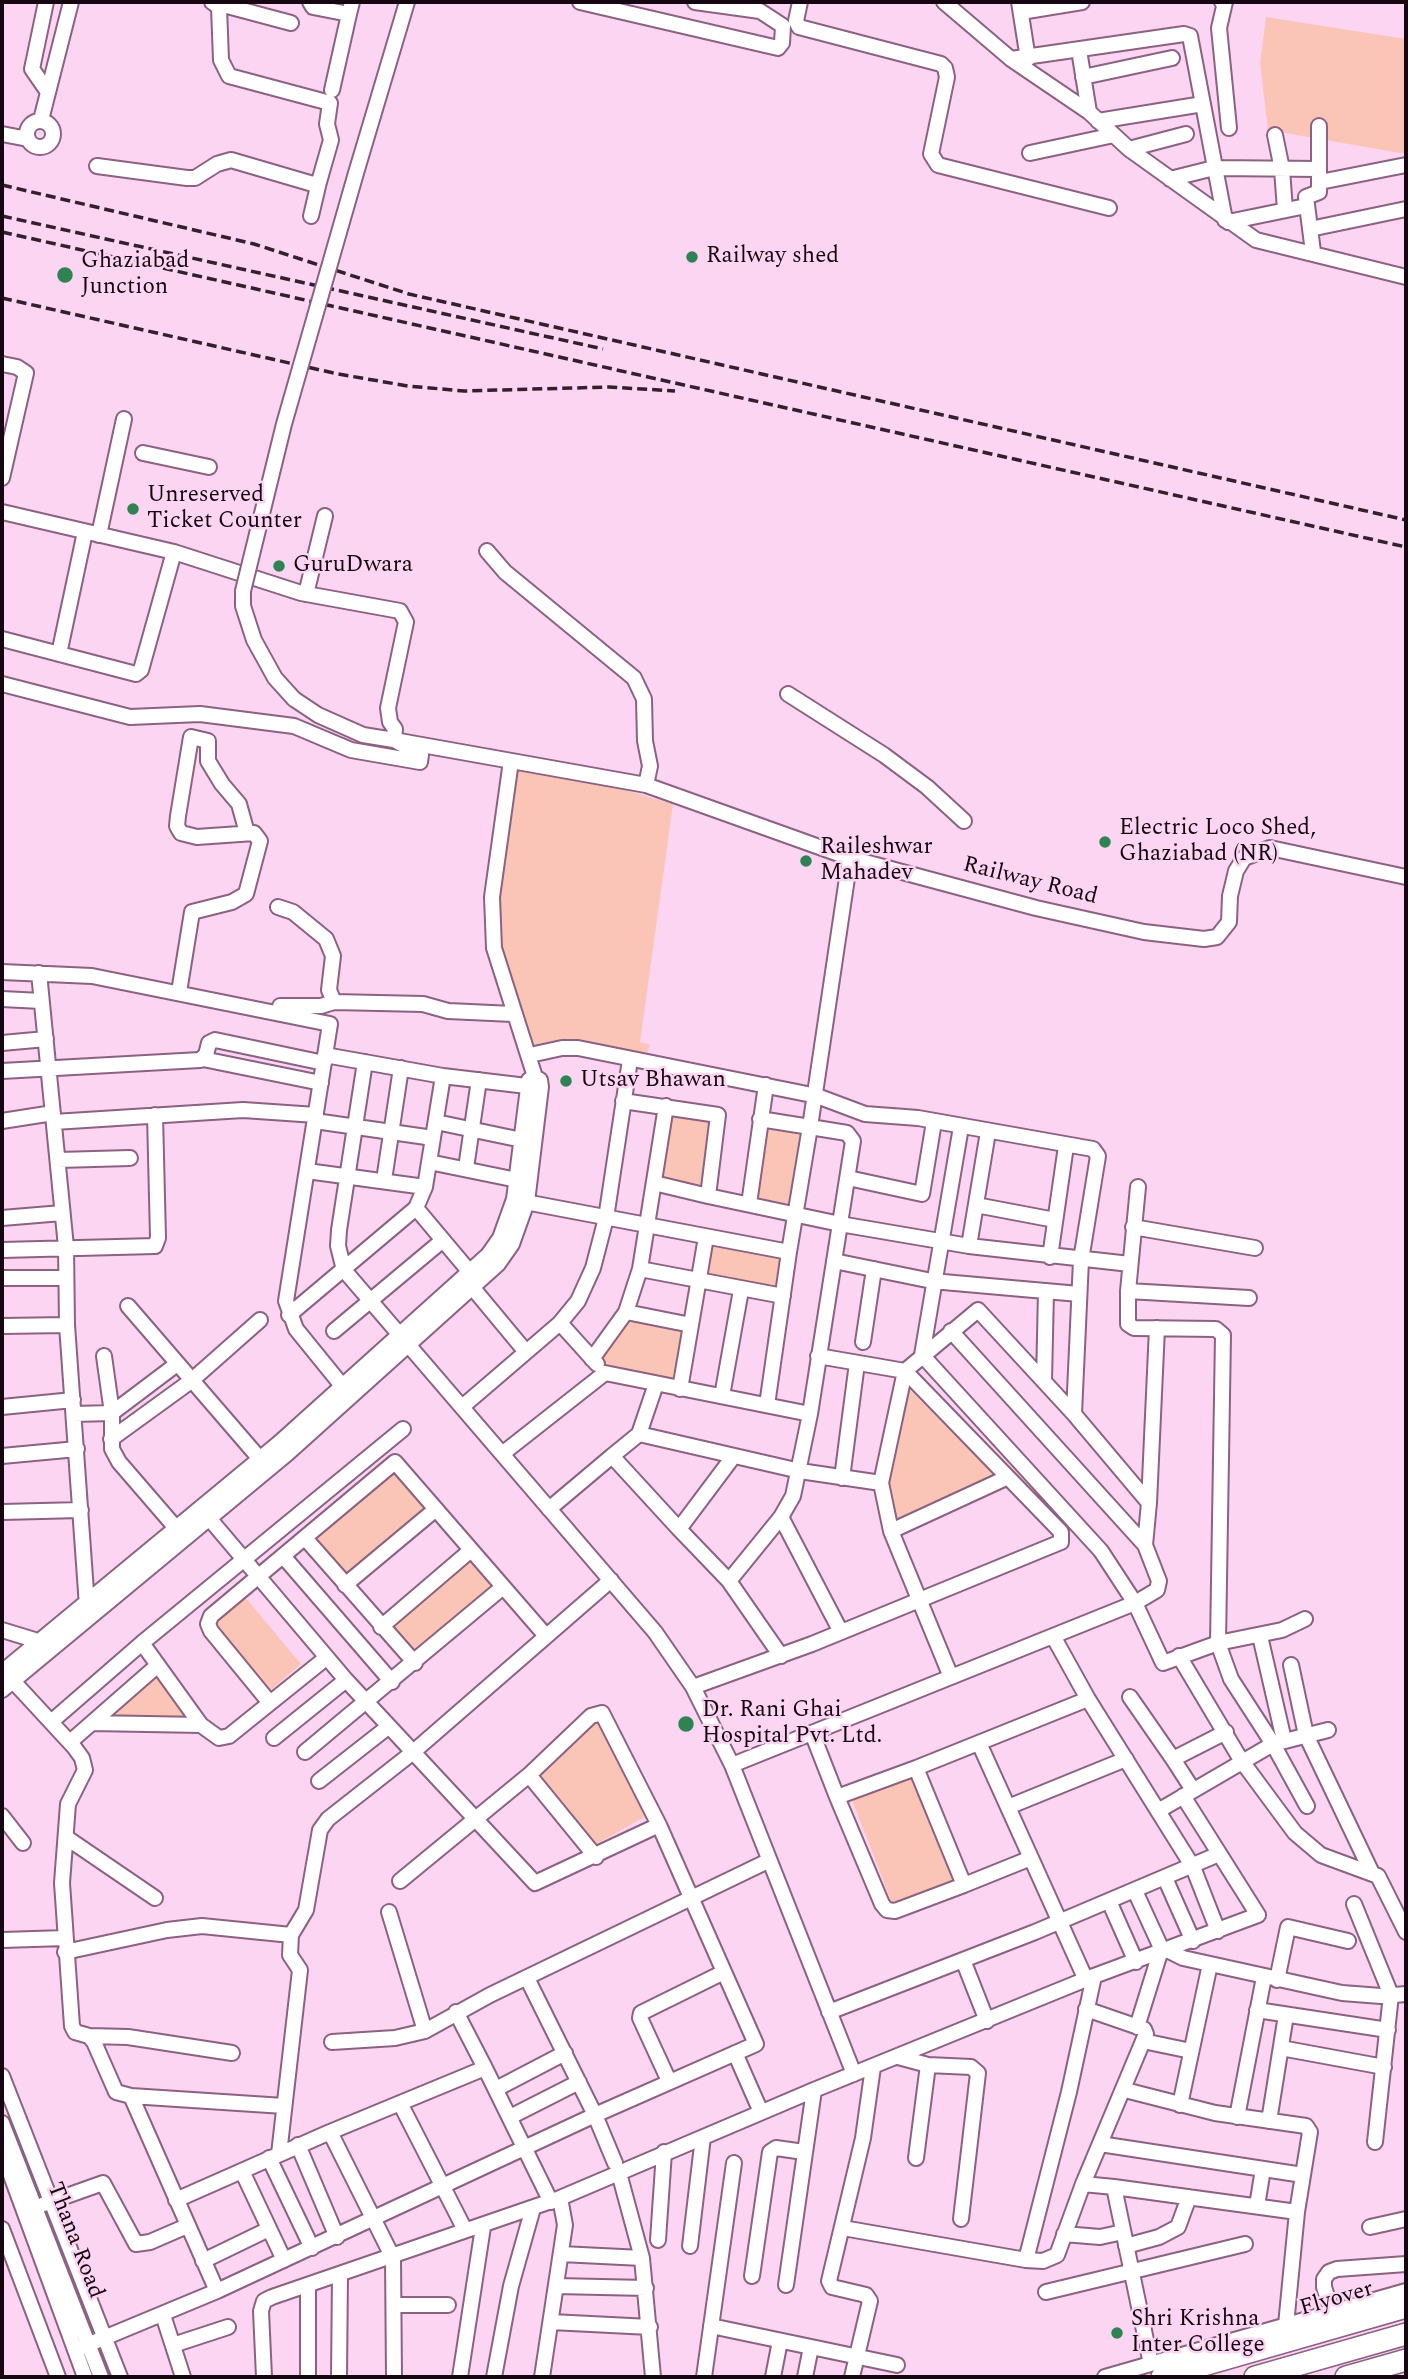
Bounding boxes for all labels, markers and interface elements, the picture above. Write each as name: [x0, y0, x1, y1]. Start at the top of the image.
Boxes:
place label: Railway shed: [706, 243, 839, 271]
place label: Ghaziabad Junction: [81, 248, 189, 302]
marker: Railway shed: [684, 249, 700, 265]
marker: Ghaziabad Junction: [55, 265, 75, 285]
place label: Unreserved Ticket Counter: [147, 482, 302, 536]
marker: Unreserved Ticket Counter: [125, 501, 141, 517]
place label: GuruDwara: [293, 552, 413, 580]
marker: GuruDwara: [271, 558, 287, 574]
place label: Electric Loco Shed, Ghaziabad (NR): [1119, 815, 1316, 869]
place label: Raileshwar Mahadev: [820, 834, 933, 888]
marker: Electric Loco Shed, Ghaziabad (NR): [1097, 834, 1113, 850]
street label: Railway Road: [960, 852, 1100, 912]
marker: Raileshwar Mahadev: [798, 853, 814, 869]
place label: Utsav Bhawan: [580, 1067, 726, 1095]
marker: Utsav Bhawan: [558, 1073, 574, 1089]
place label: Dr. Rani Ghai Hospital Pvt. Ltd.: [702, 1697, 882, 1751]
marker: Dr. Rani Ghai Hospital Pvt. Ltd.: [676, 1714, 696, 1734]
street label: Thana Road: [39, 2179, 109, 2303]
street label: Flyover: [1297, 2276, 1377, 2324]
place label: Shri Krishna Inter College: [1131, 2306, 1265, 2360]
marker: Shri Krishna Inter College: [1109, 2325, 1125, 2341]

